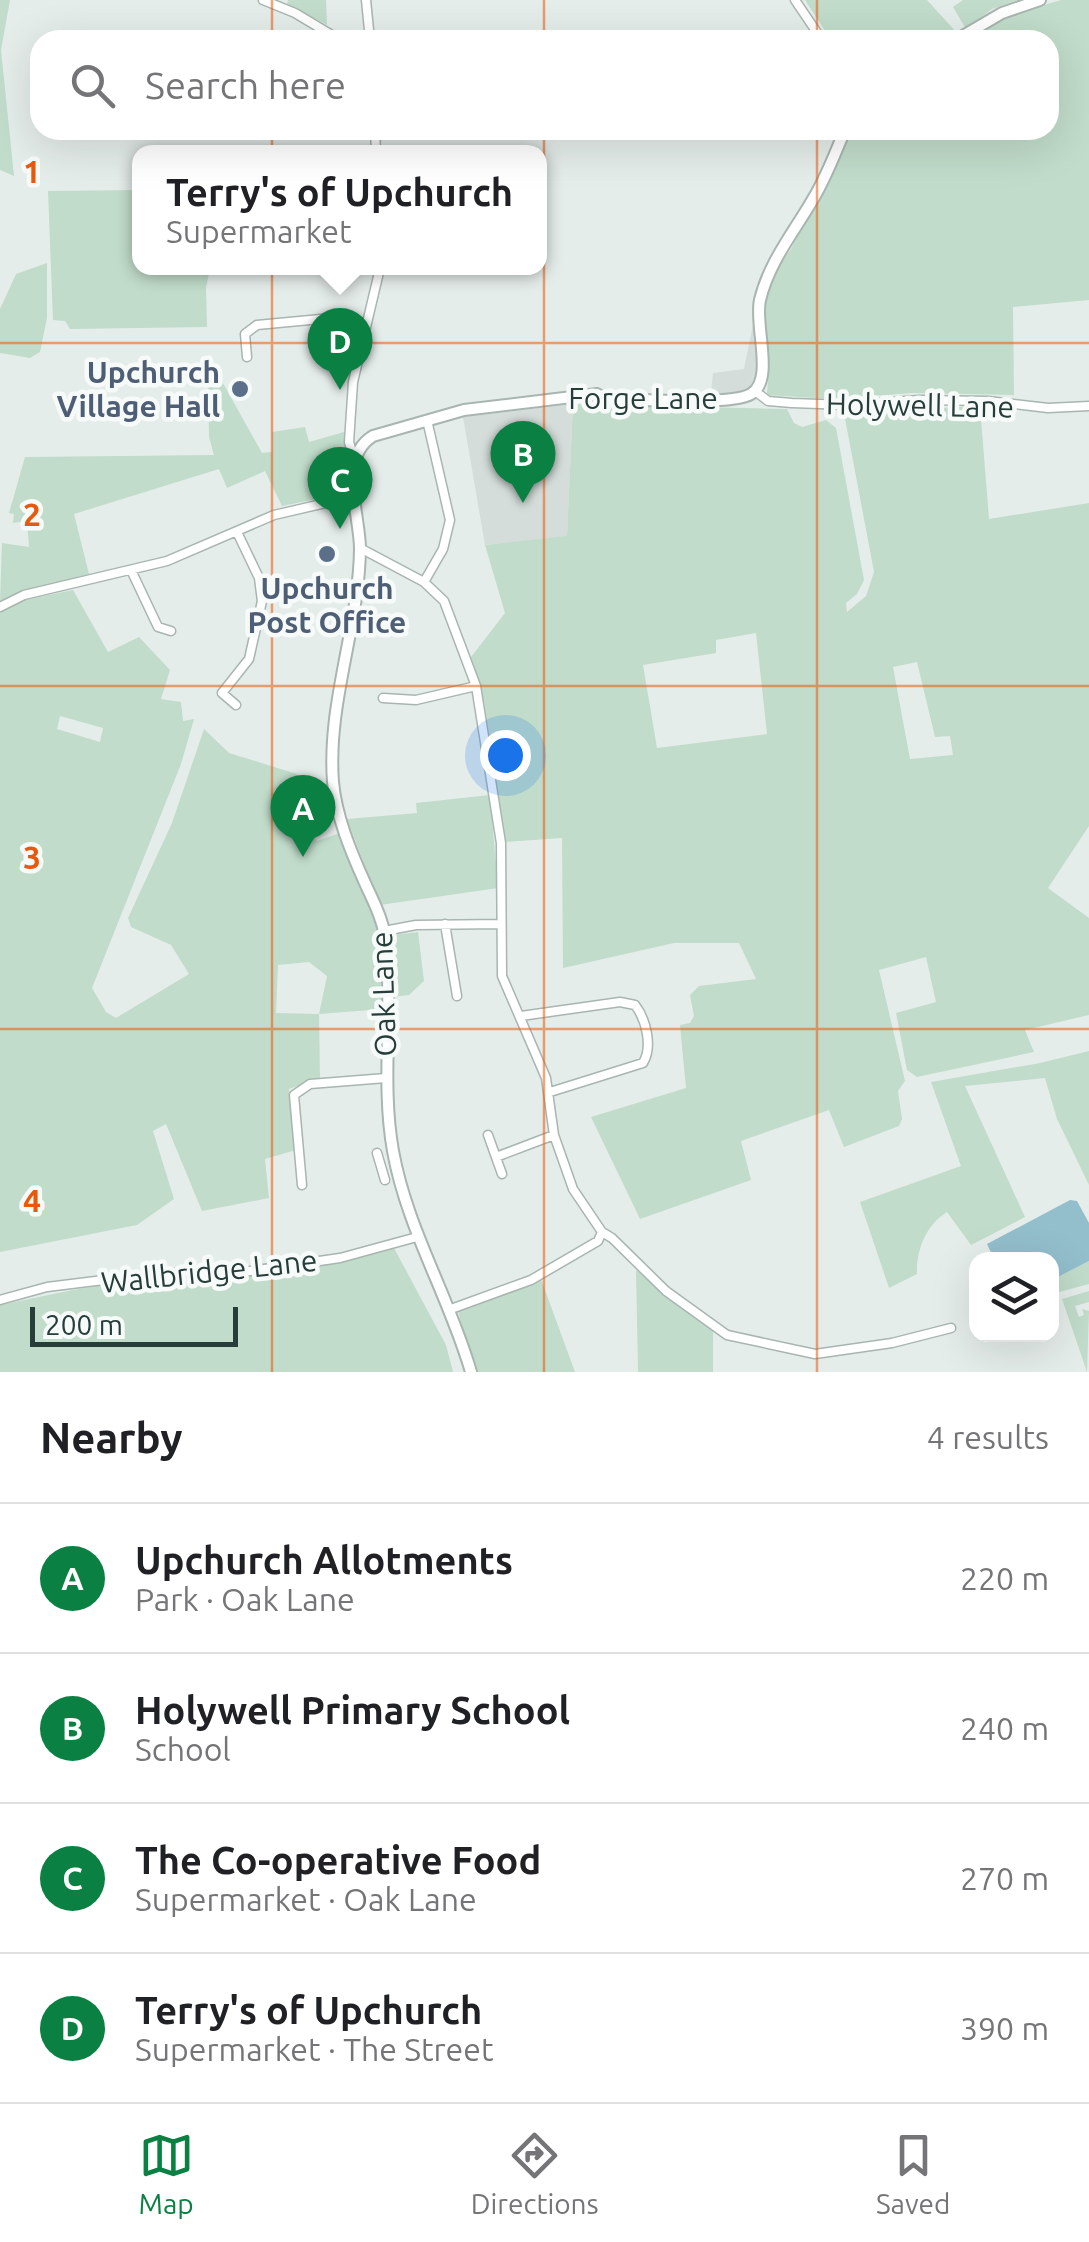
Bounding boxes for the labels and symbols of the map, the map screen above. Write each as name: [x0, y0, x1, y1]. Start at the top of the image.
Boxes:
text: 1: [23, 153, 41, 189]
pin: D: [308, 308, 372, 390]
place label: Upchurch Village Hall: [57, 355, 220, 423]
marker: Upchurch Village Hall: [229, 378, 251, 400]
street label: Forge Lane: [568, 381, 718, 415]
street label: Holywell Lane: [826, 386, 1014, 424]
pin: B: [490, 420, 556, 503]
pin: C: [308, 446, 372, 529]
text: 2: [23, 496, 41, 532]
marker: Upchurch Post Office: [316, 543, 338, 565]
place label: Upchurch Post Office: [248, 571, 406, 639]
your location: [480, 730, 531, 781]
pin: A: [270, 774, 336, 857]
text: 3: [23, 839, 41, 875]
street label: Oak Lane: [364, 931, 402, 1057]
text: 4: [23, 1182, 41, 1218]
street label: Wallbridge Lane: [99, 1243, 319, 1299]
scale bar: [30, 1302, 238, 1346]

